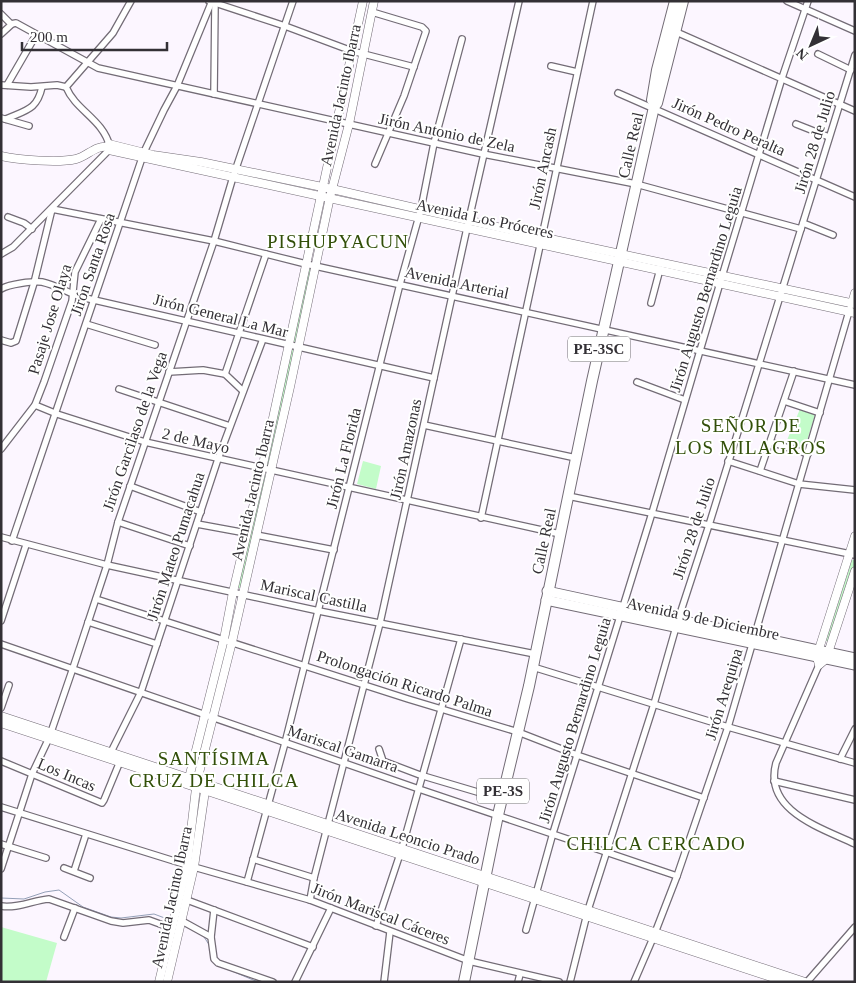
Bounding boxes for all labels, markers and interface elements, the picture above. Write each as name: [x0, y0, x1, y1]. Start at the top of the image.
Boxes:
scale bar: [22, 20, 168, 52]
north arrow: [786, 20, 836, 70]
street label: Avenida Jacinto Ibarra: [317, 23, 364, 168]
text: 200 m: [30, 29, 68, 45]
text: N: [793, 45, 811, 63]
street label: Jirón 28 de Julio: [791, 89, 838, 195]
street label: Jirón Pedro Peralta: [670, 94, 788, 159]
street label: Jirón Antonio de Zela: [377, 110, 517, 155]
street label: Calle Real: [615, 110, 646, 180]
street label: Jirón Ancash: [526, 126, 559, 211]
street label: Jirón Augusto Bernardino Leguia: [666, 184, 746, 394]
street label: Avenida Los Próceres: [415, 196, 555, 241]
street label: Jirón Santa Rosa: [67, 211, 118, 318]
district label: PISHUPYACUN: [267, 231, 409, 252]
street label: Pasaje Jose Olaya: [25, 262, 75, 377]
street label: Avenida Arterial: [403, 263, 511, 302]
street label: Jirón General La Mar: [152, 291, 291, 341]
road number: PE-3SC: [568, 336, 630, 362]
street label: Jirón Garcilaso de la Vega: [99, 349, 171, 514]
street label: Jirón Amazonas: [387, 397, 424, 501]
street label: Jirón La Florida: [323, 406, 364, 510]
district label: SEÑOR DE LOS MILAGROS: [675, 415, 827, 458]
street label: Avenida Jacinto Ibarra: [228, 418, 277, 562]
street label: 2 de Mayo: [160, 425, 231, 457]
street label: Jirón Mateo Pumacahua: [144, 470, 207, 622]
street label: Jirón 28 de Julio: [669, 475, 718, 581]
street label: Calle Real: [528, 506, 559, 576]
street label: Mariscal Castilla: [259, 576, 369, 615]
street label: Avenida 9 de Diciembre: [625, 594, 781, 643]
street label: Jirón Augusto Bernardino Leguia: [535, 615, 615, 825]
street label: Jirón Arequipa: [702, 646, 746, 742]
street label: Prolongación Ricardo Palma: [314, 647, 495, 721]
street label: Mariscal Gamarra: [285, 722, 400, 775]
district label: SANTÍSIMA CRUZ DE CHILCA: [129, 748, 299, 791]
street label: Los Incas: [35, 755, 99, 794]
road number: PE-3S: [477, 778, 529, 804]
street label: Avenida Leoncio Prado: [334, 805, 482, 868]
street label: Avenida Jacinto Ibarra: [148, 825, 195, 970]
district label: CHILCA CERCADO: [566, 833, 746, 854]
street label: Jirón Mariscal Cáceres: [309, 879, 452, 948]

